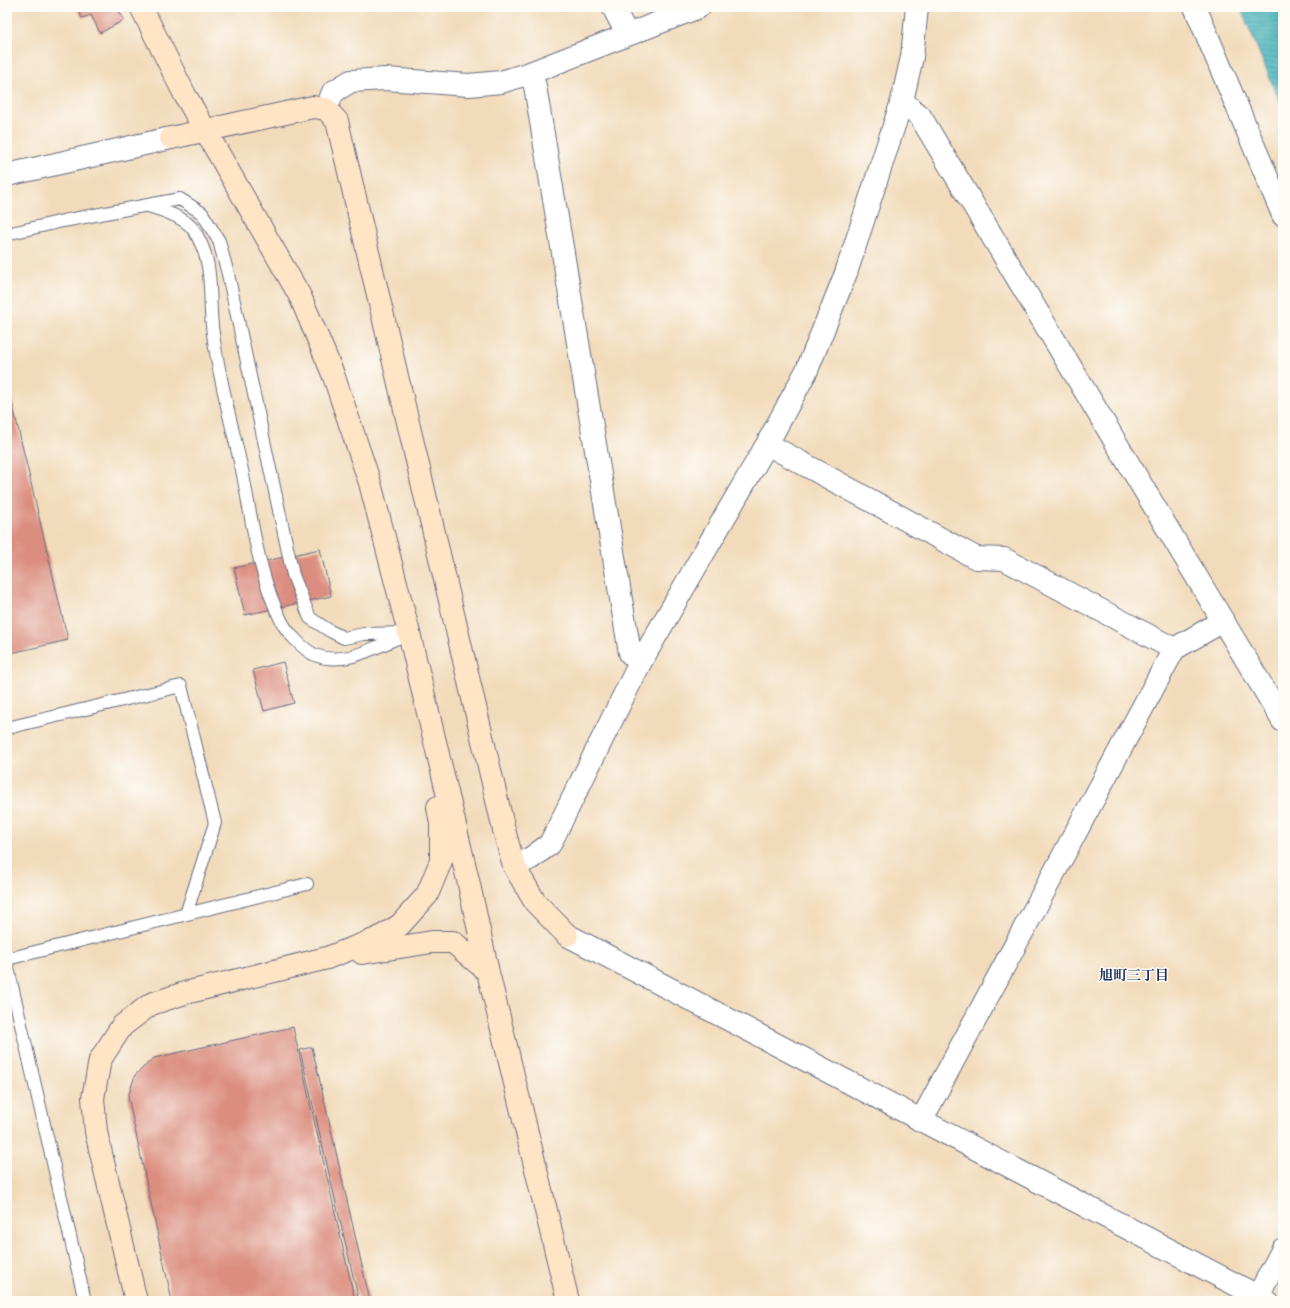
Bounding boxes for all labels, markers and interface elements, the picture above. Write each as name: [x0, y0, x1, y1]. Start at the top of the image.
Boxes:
district label: 旭町三丁目: [1099, 966, 1169, 985]

